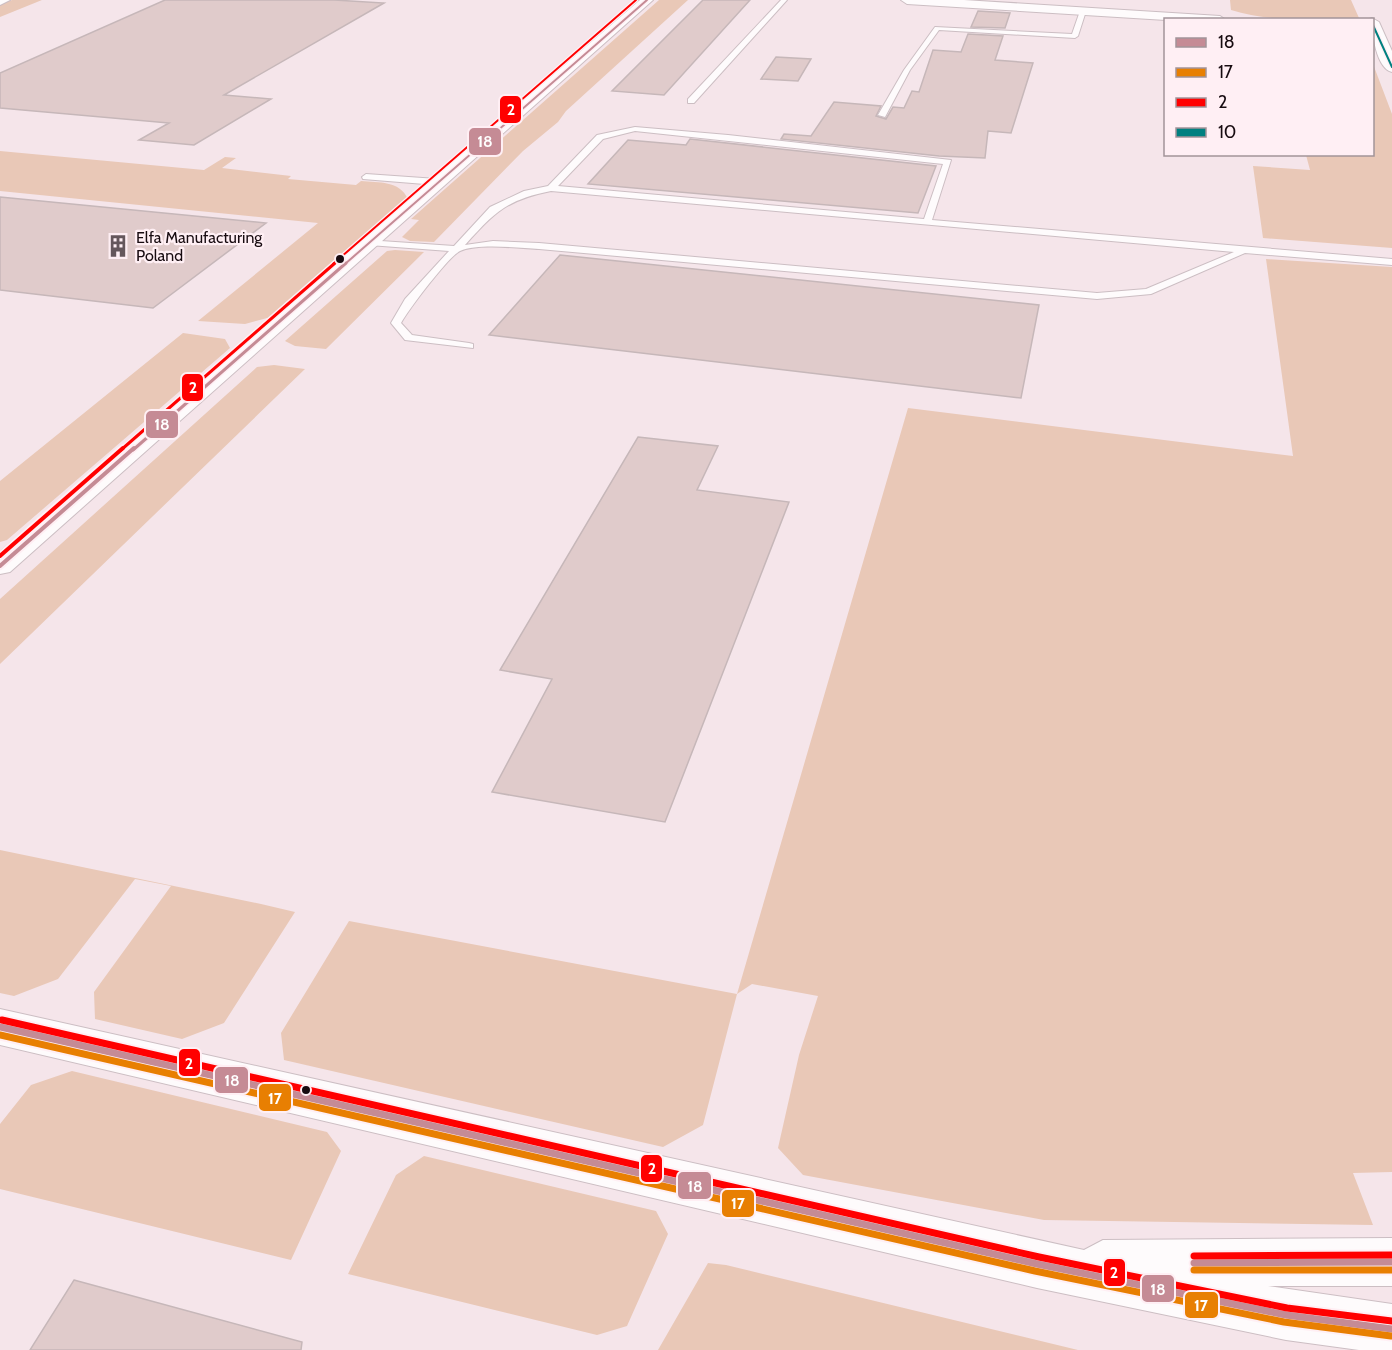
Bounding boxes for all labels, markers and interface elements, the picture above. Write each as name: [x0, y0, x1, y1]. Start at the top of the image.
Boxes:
legend: [1164, 18, 1374, 156]
text: 18: [1218, 31, 1235, 53]
text: 17: [1218, 61, 1233, 83]
text: 2: [1218, 91, 1227, 113]
line badge: 2: [499, 95, 522, 124]
text: 2: [507, 100, 515, 119]
text: 10: [1218, 121, 1236, 143]
line badge: 18: [468, 127, 502, 156]
text: 18: [477, 132, 493, 151]
place label: Elfa Manufacturing Poland: [136, 228, 263, 265]
building icon: Elfa Manufacturing Poland: [105, 233, 131, 259]
unlabelled marker: [334, 253, 346, 265]
line badge: 2: [181, 373, 204, 402]
text: 2: [189, 378, 197, 397]
line badge: 18: [145, 410, 179, 439]
text: 18: [154, 415, 170, 434]
line badge: 2: [178, 1048, 201, 1077]
text: 2: [185, 1054, 193, 1073]
line badge: 18: [214, 1066, 249, 1094]
text: 18: [224, 1071, 240, 1090]
line badge: 17: [258, 1083, 292, 1112]
unlabelled marker: [300, 1084, 312, 1096]
text: 17: [268, 1089, 283, 1108]
line badge: 2: [640, 1154, 663, 1183]
text: 2: [648, 1159, 656, 1178]
line badge: 18: [677, 1171, 712, 1200]
text: 18: [687, 1177, 703, 1196]
line badge: 17: [721, 1189, 755, 1218]
text: 17: [731, 1194, 746, 1213]
line badge: 2: [1103, 1258, 1126, 1287]
text: 2: [1110, 1263, 1118, 1282]
line badge: 18: [1141, 1274, 1175, 1303]
text: 18: [1150, 1280, 1166, 1299]
line badge: 17: [1184, 1291, 1219, 1319]
text: 17: [1194, 1296, 1209, 1315]

